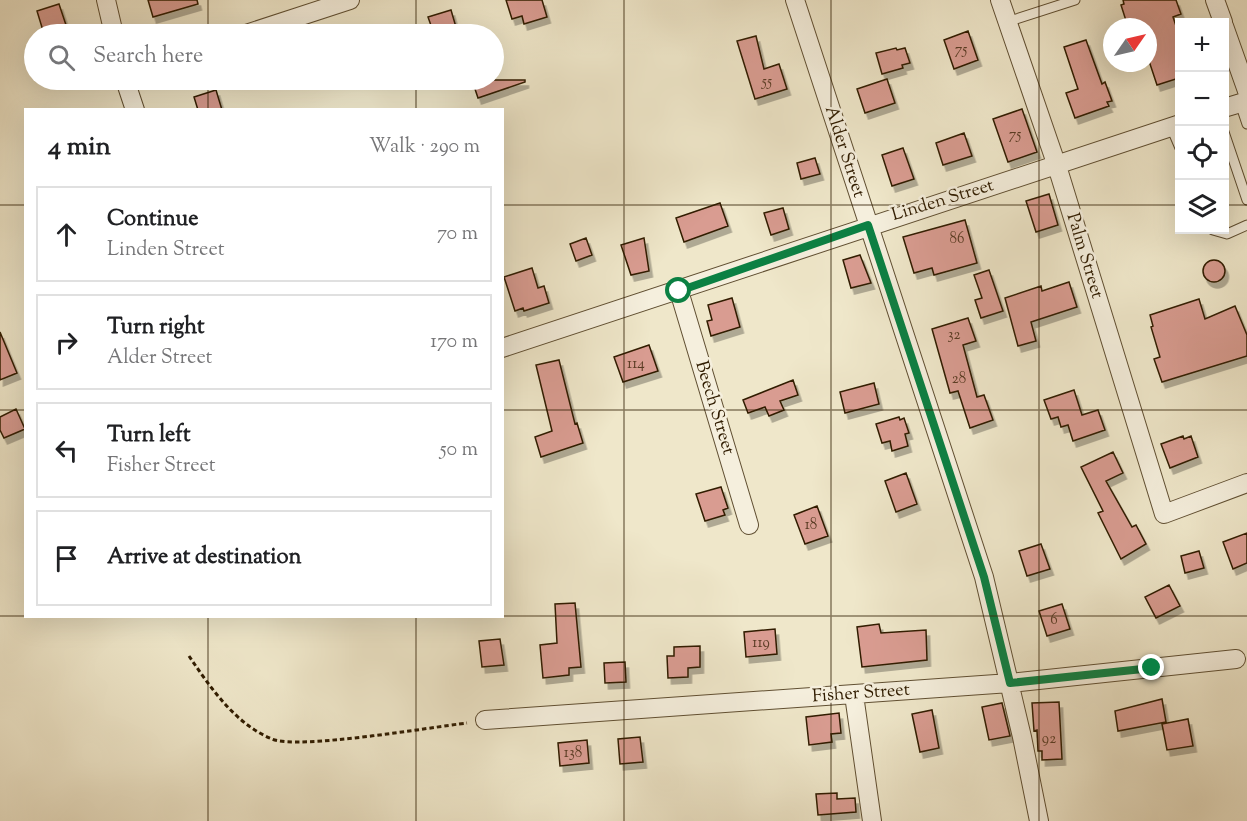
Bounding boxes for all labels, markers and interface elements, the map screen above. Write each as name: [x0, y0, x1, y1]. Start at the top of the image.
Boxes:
north arrow: [1103, 18, 1157, 72]
map controls: [1175, 18, 1229, 234]
button: +: [1175, 18, 1229, 72]
search box: [24, 24, 504, 90]
house number: 75: [955, 40, 967, 61]
icon: search: [45, 41, 78, 74]
text: Search here: [93, 41, 203, 73]
house number: 55: [761, 72, 772, 93]
button: −: [1175, 72, 1229, 126]
street label: Alder Street: [817, 103, 871, 201]
house number: 75: [1009, 125, 1021, 146]
button: locate: [1175, 126, 1229, 180]
text: 4 min: [48, 129, 111, 166]
text: Walk · 290 m: [369, 133, 480, 162]
street label: Linden Street: [889, 173, 997, 229]
button: layers: [1175, 180, 1229, 234]
text: Continue: [107, 204, 198, 236]
street label: Palm Street: [1059, 210, 1109, 302]
icon: ahead: [50, 218, 83, 251]
text: 70 m: [437, 220, 478, 249]
house number: 86: [950, 229, 964, 250]
text: Linden Street: [107, 236, 225, 265]
route start: [665, 277, 691, 303]
text: Turn right: [107, 312, 204, 344]
house number: 32: [947, 325, 961, 346]
icon: right: [50, 326, 83, 359]
text: 170 m: [430, 328, 478, 357]
text: Alder Street: [107, 344, 212, 373]
house number: 114: [627, 354, 645, 375]
street label: Beech Street: [687, 358, 741, 458]
house number: 28: [952, 369, 966, 390]
text: Turn left: [107, 420, 190, 452]
icon: left: [50, 434, 83, 467]
text: 50 m: [440, 436, 478, 465]
text: Fisher Street: [107, 452, 216, 481]
house number: 18: [805, 515, 817, 536]
icon: arrive: [50, 542, 83, 575]
text: Arrive at destination: [107, 542, 302, 574]
house number: 6: [1050, 610, 1058, 631]
house number: 119: [752, 633, 770, 654]
route end: [1138, 654, 1164, 680]
street label: Fisher Street: [811, 678, 911, 710]
house number: 92: [1042, 729, 1056, 750]
house number: 138: [564, 743, 582, 764]

